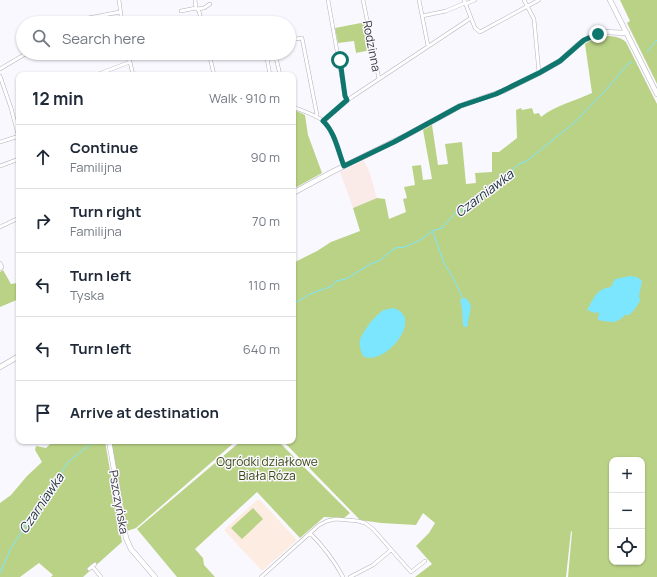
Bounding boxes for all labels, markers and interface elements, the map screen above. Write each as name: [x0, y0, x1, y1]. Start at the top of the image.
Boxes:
search box: [16, 16, 296, 60]
street label: Rodzinna: [359, 19, 385, 73]
route end: [589, 25, 607, 43]
icon: search: [30, 27, 52, 49]
text: Search here: [62, 28, 145, 49]
route start: [331, 51, 349, 69]
text: 12 min: [32, 87, 84, 110]
text: Walk · 910 m: [209, 89, 280, 107]
text: Continue: [70, 137, 138, 158]
icon: ahead: [32, 146, 54, 168]
text: 90 m: [250, 148, 280, 166]
text: Familijna: [70, 158, 122, 176]
water label: Czarniawka: [451, 165, 518, 221]
text: Turn right: [70, 201, 141, 222]
icon: right: [32, 210, 54, 232]
text: 70 m: [252, 212, 280, 230]
text: Familijna: [70, 222, 122, 240]
text: Turn left: [70, 265, 132, 286]
icon: left: [32, 274, 54, 296]
text: 110 m: [248, 276, 280, 294]
text: Tyska: [70, 286, 104, 304]
icon: left: [32, 338, 54, 360]
text: Turn left: [70, 338, 132, 359]
text: 640 m: [243, 340, 280, 358]
icon: arrive: [32, 402, 54, 424]
text: Arrive at destination: [70, 402, 219, 423]
park label: Ogródki działkowe Biała Róza: [216, 453, 318, 484]
map controls: [609, 457, 645, 565]
button: +: [609, 457, 645, 493]
water label: Czarniawka: [14, 469, 68, 537]
street label: Pszczyńska: [105, 469, 133, 535]
button: −: [609, 493, 645, 529]
button: locate: [609, 529, 645, 565]

